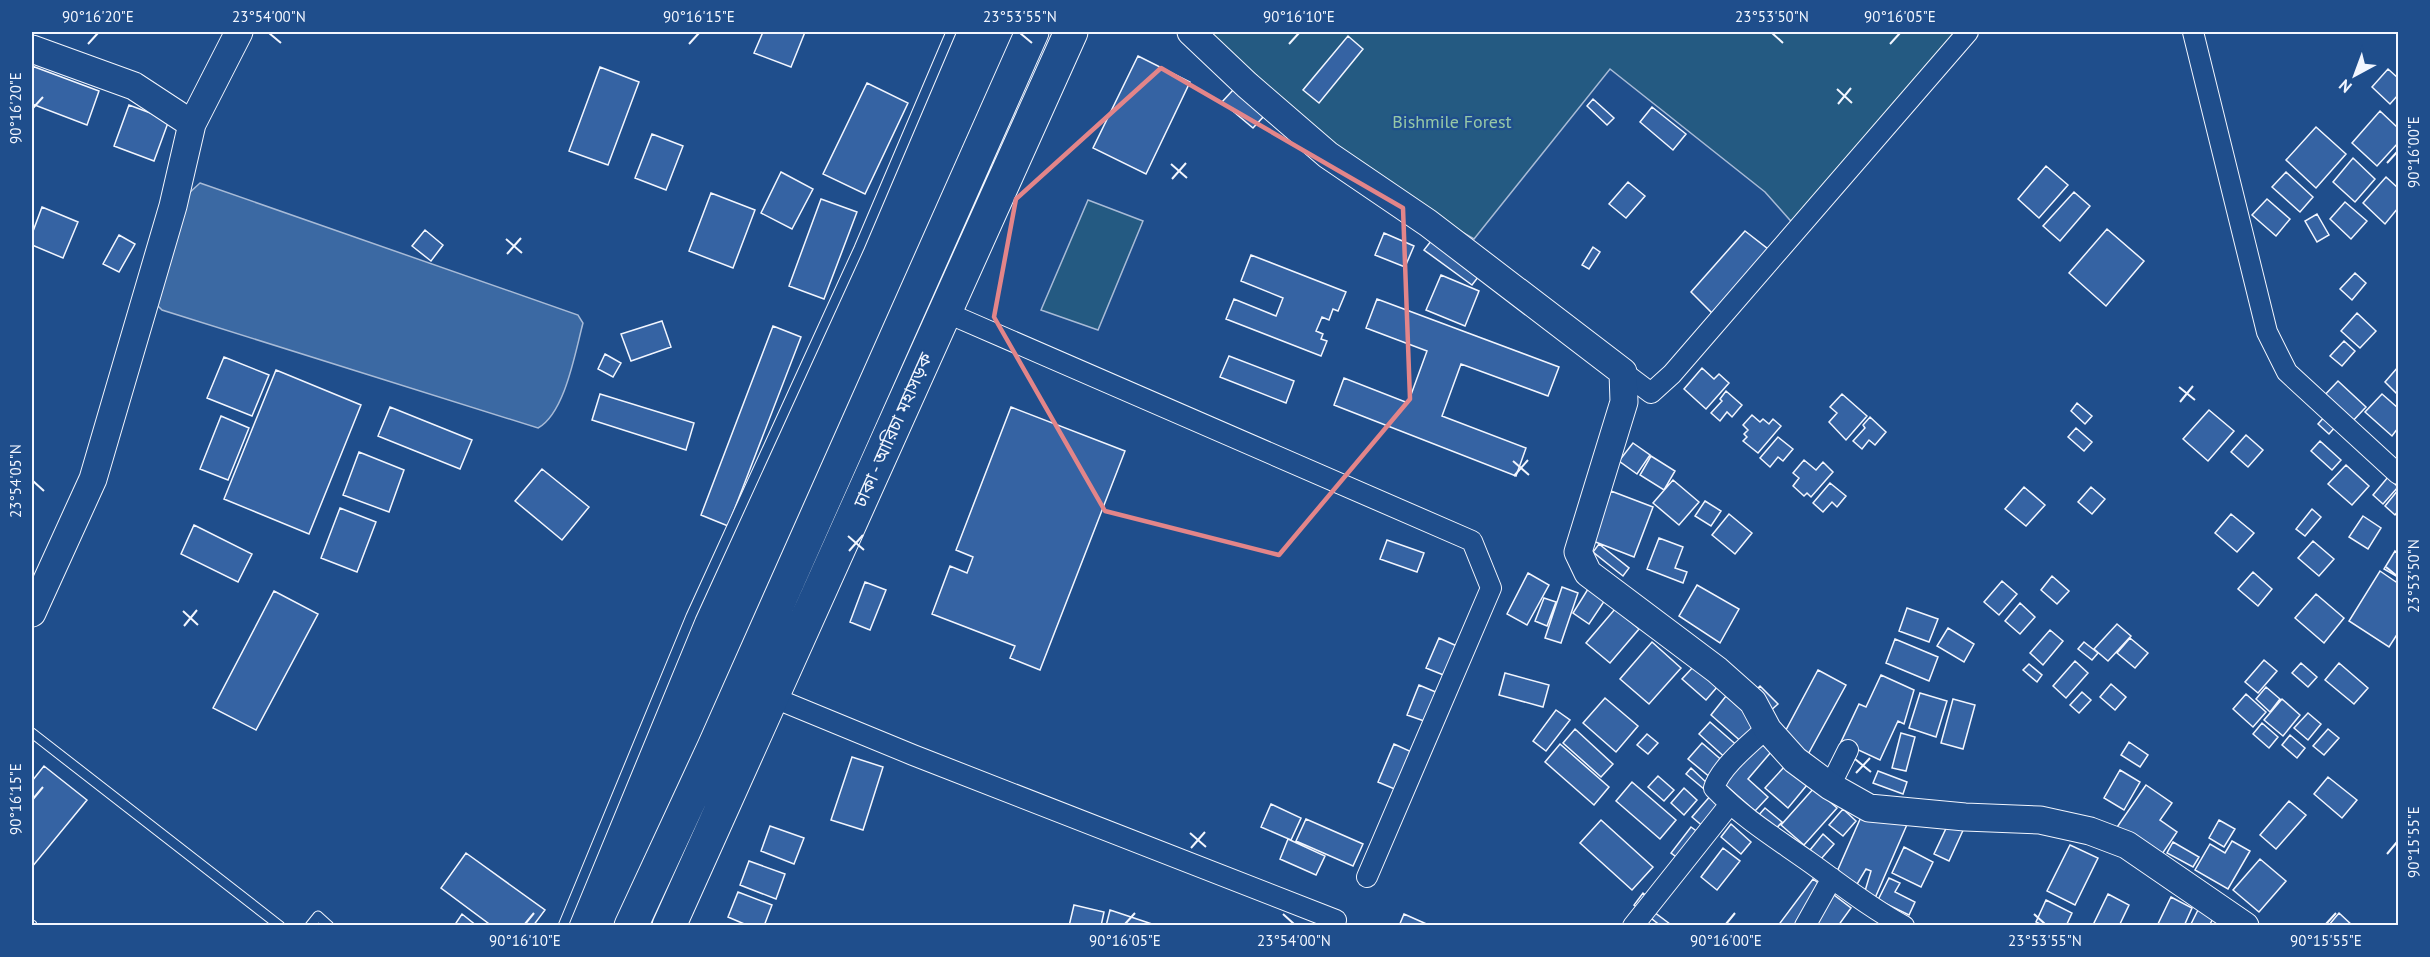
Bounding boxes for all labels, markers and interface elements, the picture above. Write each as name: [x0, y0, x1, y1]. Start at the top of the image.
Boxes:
text: 90°16'20"E: [62, 7, 134, 26]
text: 23°54'00"N: [232, 7, 306, 26]
text: 90°16'15"E: [663, 7, 735, 26]
text: 23°53'55"N: [983, 7, 1057, 26]
text: 90°16'10"E: [1263, 7, 1335, 26]
text: 23°53'50"N: [1735, 7, 1809, 26]
text: 90°16'05"E: [1864, 7, 1936, 26]
north arrow: [2325, 45, 2385, 105]
text: 90°16'20"E: [6, 72, 25, 144]
text: N: [2335, 75, 2356, 97]
park label: Bishmile Forest: [1392, 110, 1512, 133]
text: 90°16'00"E: [2404, 116, 2423, 188]
street label: ঢাকা - আরিচা মহাসড়ক: [848, 349, 937, 512]
text: 23°54'05"N: [6, 444, 25, 518]
text: 23°53'50"N: [2404, 539, 2423, 613]
text: 90°16'15"E: [6, 763, 25, 835]
text: 90°15'55"E: [2404, 806, 2423, 878]
text: 90°16'10"E: [489, 931, 561, 950]
text: 90°16'05"E: [1089, 931, 1161, 950]
text: 23°54'00"N: [1257, 931, 1331, 950]
text: 90°16'00"E: [1690, 931, 1762, 950]
text: 23°53'55"N: [2008, 931, 2082, 950]
text: 90°15'55"E: [2290, 931, 2362, 950]

